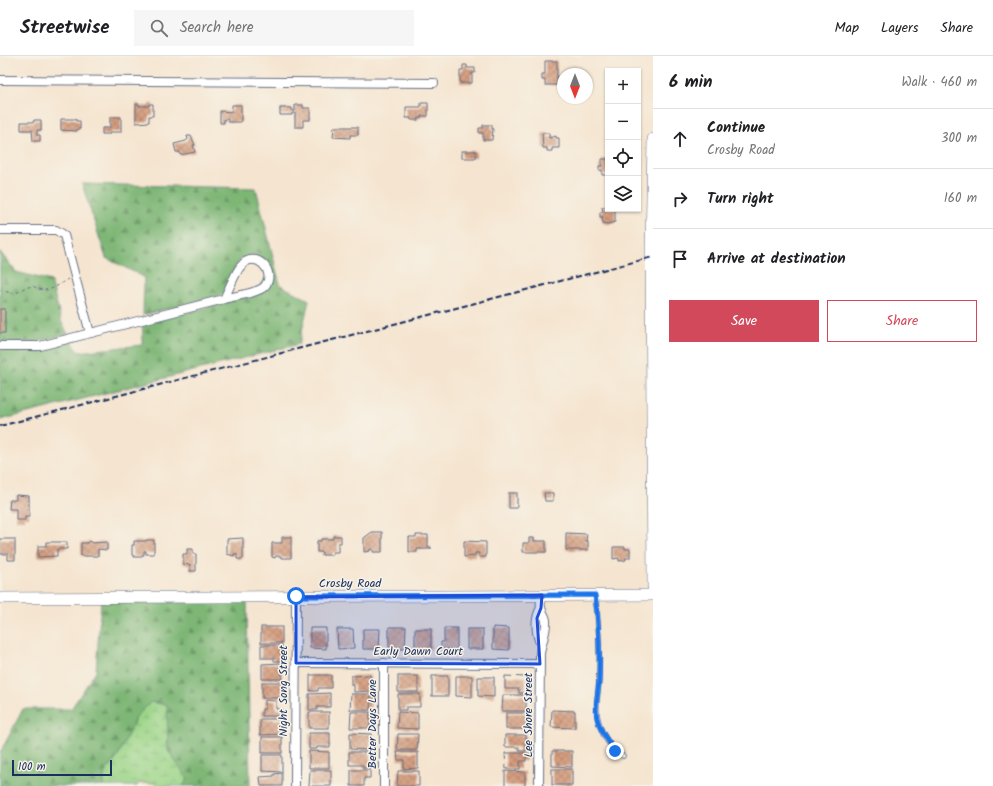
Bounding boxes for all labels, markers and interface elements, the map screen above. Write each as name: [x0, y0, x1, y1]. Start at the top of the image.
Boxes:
search box: [134, 10, 414, 46]
text: Streetwise: [20, 13, 110, 43]
text: Search here: [180, 16, 254, 40]
icon: search: [148, 17, 170, 39]
text: Map: [835, 17, 859, 39]
text: Layers: [881, 17, 919, 39]
text: Share: [941, 17, 973, 39]
north arrow: [557, 68, 593, 104]
map controls: [605, 68, 641, 212]
button: +: [605, 68, 641, 104]
text: 6 min: [669, 69, 713, 96]
text: Walk · 460 m: [901, 72, 977, 93]
button: −: [605, 104, 641, 140]
text: Continue: [707, 116, 765, 140]
icon: ahead: [669, 128, 691, 150]
text: 300 m: [941, 128, 977, 149]
button: locate: [605, 140, 641, 176]
text: Crosby Road: [707, 140, 775, 161]
button: layers: [605, 176, 641, 212]
text: Turn right: [707, 187, 774, 211]
icon: right: [669, 188, 691, 210]
text: 160 m: [944, 188, 977, 209]
text: Arrive at destination: [707, 247, 846, 271]
icon: arrive: [669, 248, 691, 270]
button: Save: [669, 300, 819, 342]
button: Share: [827, 300, 977, 342]
street label: Crosby Road: [319, 574, 382, 593]
route start: [287, 587, 305, 605]
street label: Early Dawn Court: [373, 642, 463, 661]
street label: Night Song Street: [274, 645, 293, 737]
street label: Lee Shore Street: [519, 672, 538, 758]
street label: Better Days Lane: [363, 679, 382, 769]
route end: [606, 742, 624, 760]
scale bar: [12, 758, 112, 777]
text: 100 m: [18, 758, 46, 776]

